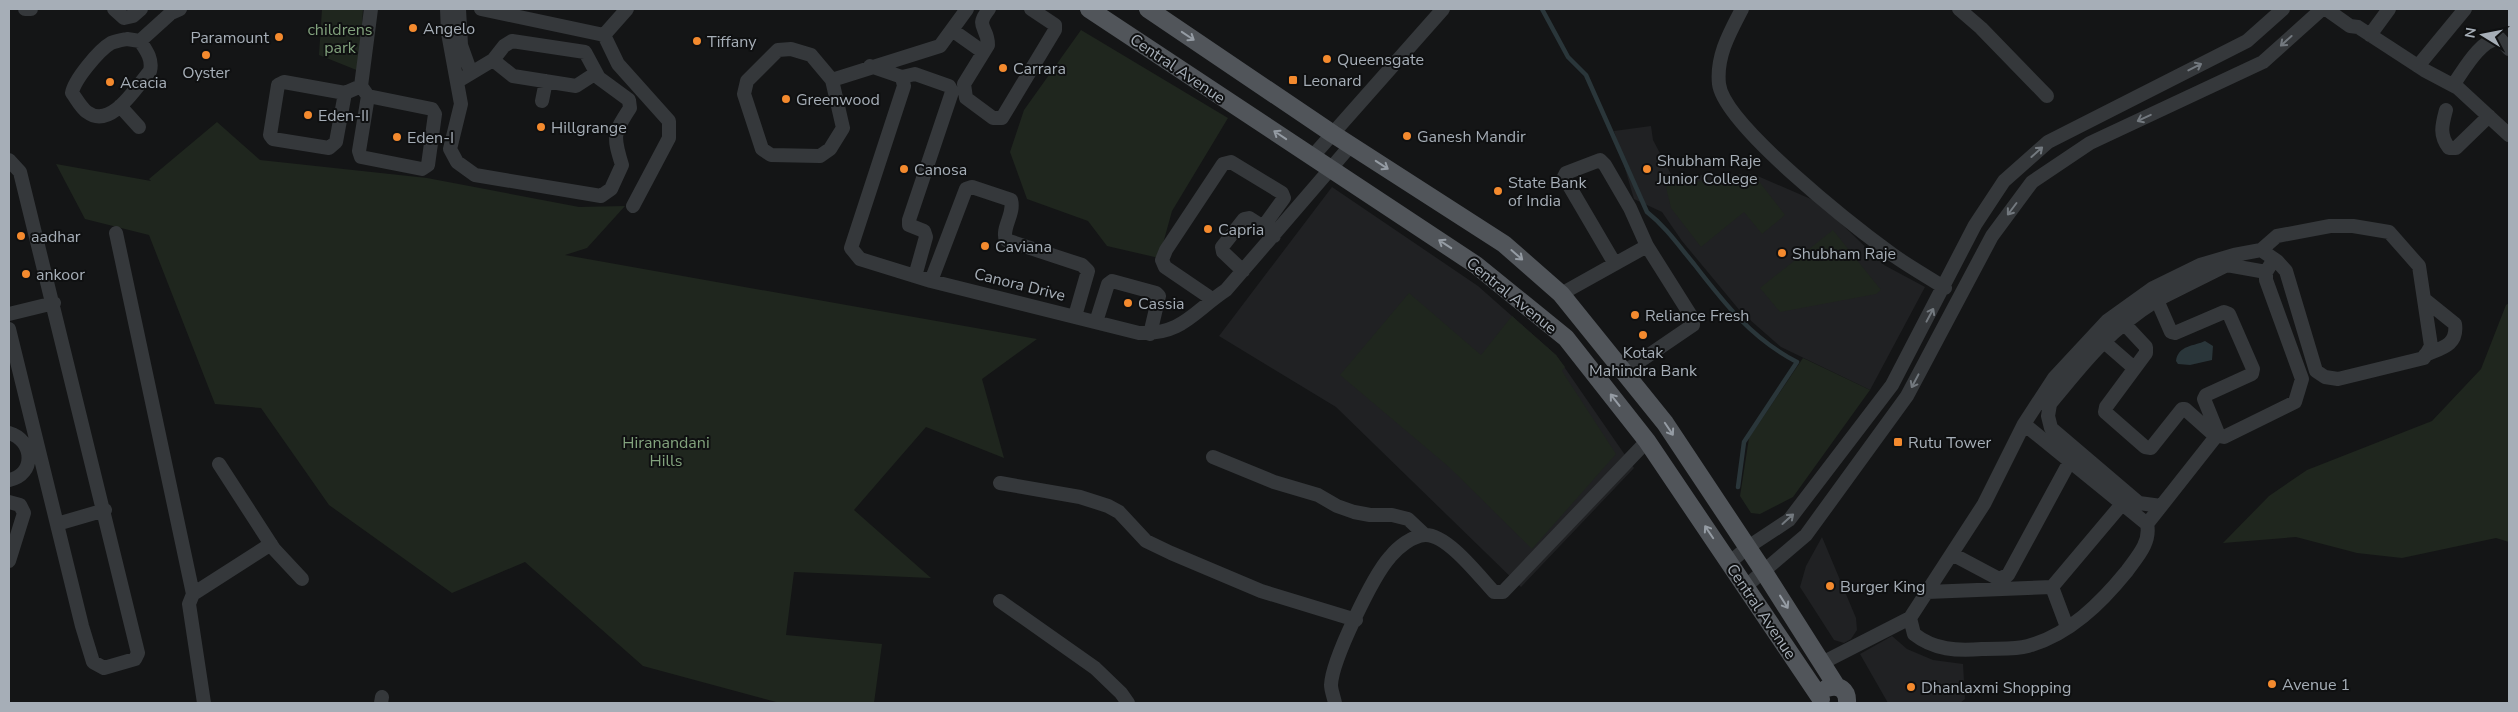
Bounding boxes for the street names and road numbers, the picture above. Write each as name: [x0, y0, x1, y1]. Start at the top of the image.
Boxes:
street label: Central Avenue: [1125, 29, 1230, 109]
street label: Central Avenue: [1461, 252, 1561, 339]
street label: Canora Drive: [972, 263, 1068, 307]
street label: Central Avenue: [1721, 559, 1801, 664]

